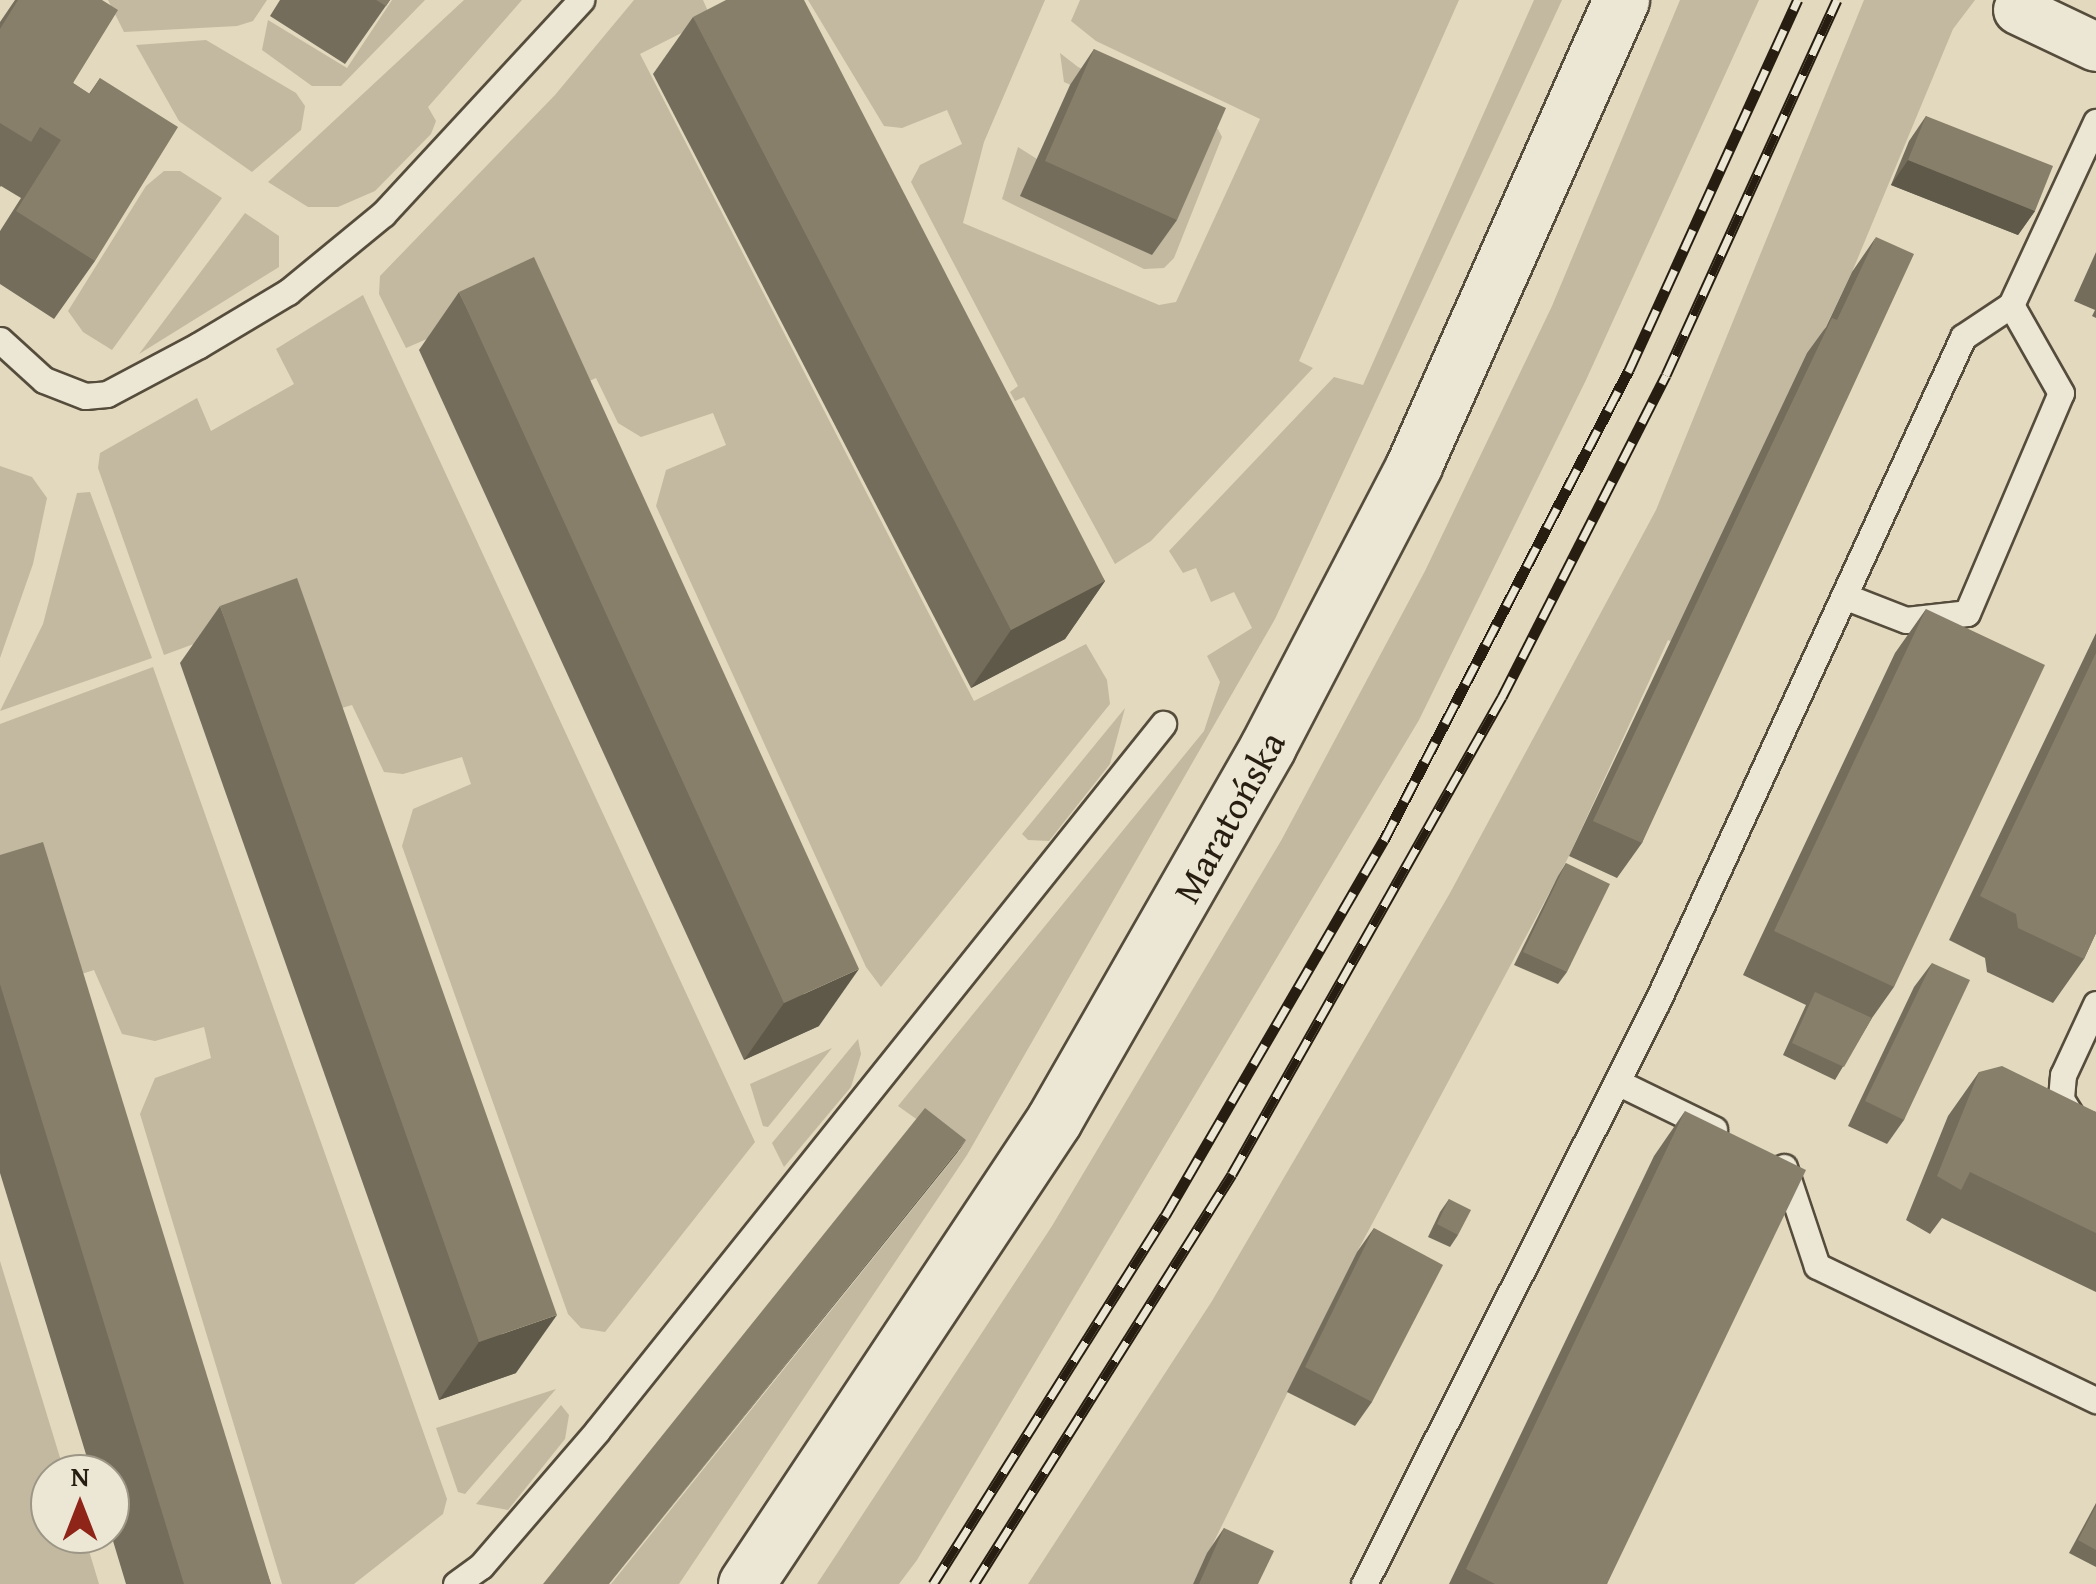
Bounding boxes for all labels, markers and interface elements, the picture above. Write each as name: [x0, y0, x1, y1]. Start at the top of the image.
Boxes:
street label: Maratońska: [1163, 723, 1295, 911]
north arrow: [30, 1454, 130, 1554]
text: N: [71, 1455, 89, 1496]

